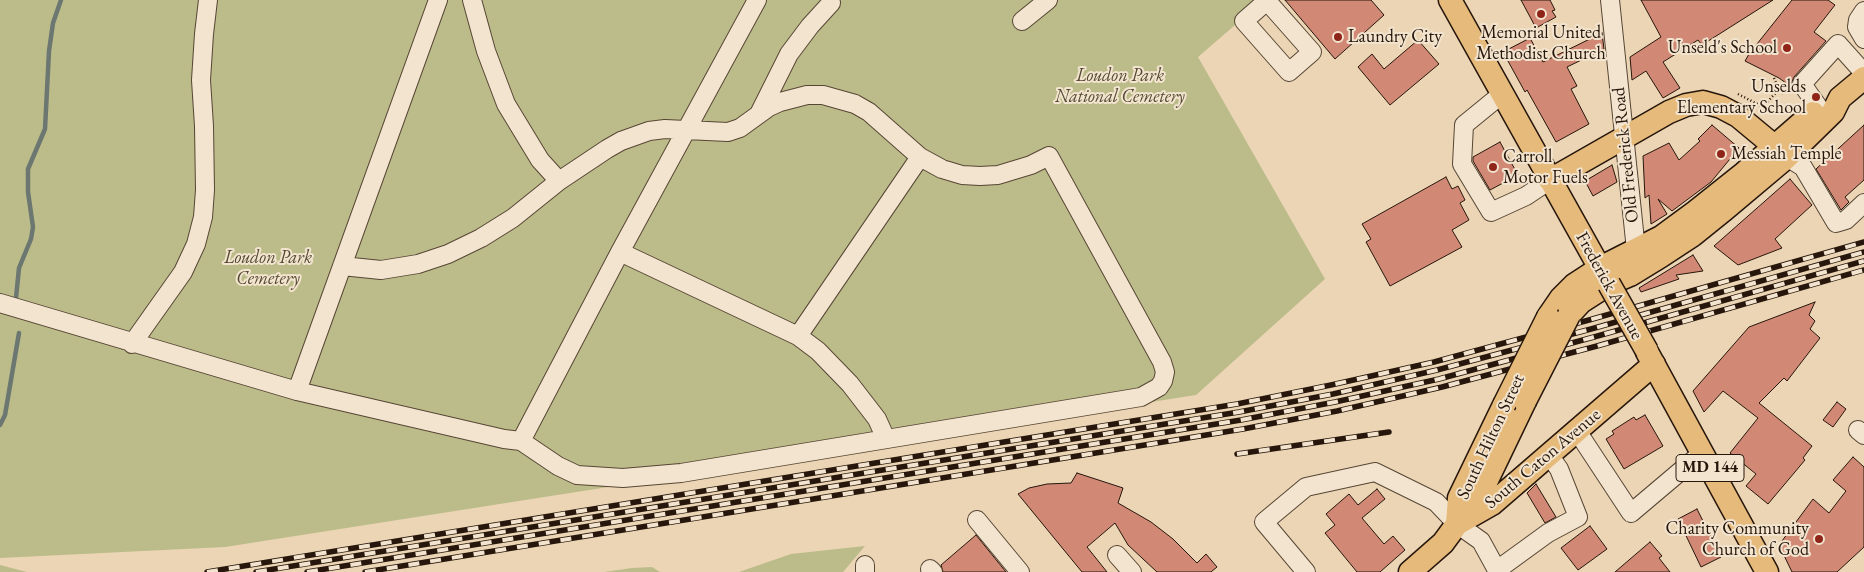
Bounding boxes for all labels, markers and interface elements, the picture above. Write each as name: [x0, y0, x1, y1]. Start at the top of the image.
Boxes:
marker: Memorial United Methodist Church: [1535, 8, 1547, 20]
place label: Memorial United Methodist Church: [1476, 22, 1606, 64]
place label: Laundry City: [1348, 26, 1442, 48]
marker: Laundry City: [1332, 31, 1344, 43]
place label: Unseld's School: [1668, 37, 1777, 59]
marker: Unseld's School: [1781, 42, 1793, 54]
park label: Loudon Park National Cemetery: [1055, 65, 1185, 108]
place label: Unselds Elementary School: [1677, 76, 1806, 118]
street label: Old Frederick Road: [1608, 86, 1644, 224]
marker: Unselds Elementary School: [1810, 91, 1822, 103]
place label: Messiah Temple: [1731, 143, 1842, 165]
place label: Carroll Motor Fuels: [1503, 146, 1588, 188]
marker: Messiah Temple: [1715, 148, 1727, 160]
marker: Carroll Motor Fuels: [1487, 161, 1499, 173]
street label: Frederick Avenue: [1571, 228, 1647, 344]
park label: Loudon Park Cemetery: [224, 247, 312, 290]
street label: South Hilton Street: [1453, 371, 1529, 503]
street label: South Caton Avenue: [1481, 404, 1605, 514]
road number: MD 144: [1676, 454, 1744, 482]
place label: Charity Community Church of God: [1666, 518, 1809, 560]
marker: Charity Community Church of God: [1813, 533, 1825, 545]

